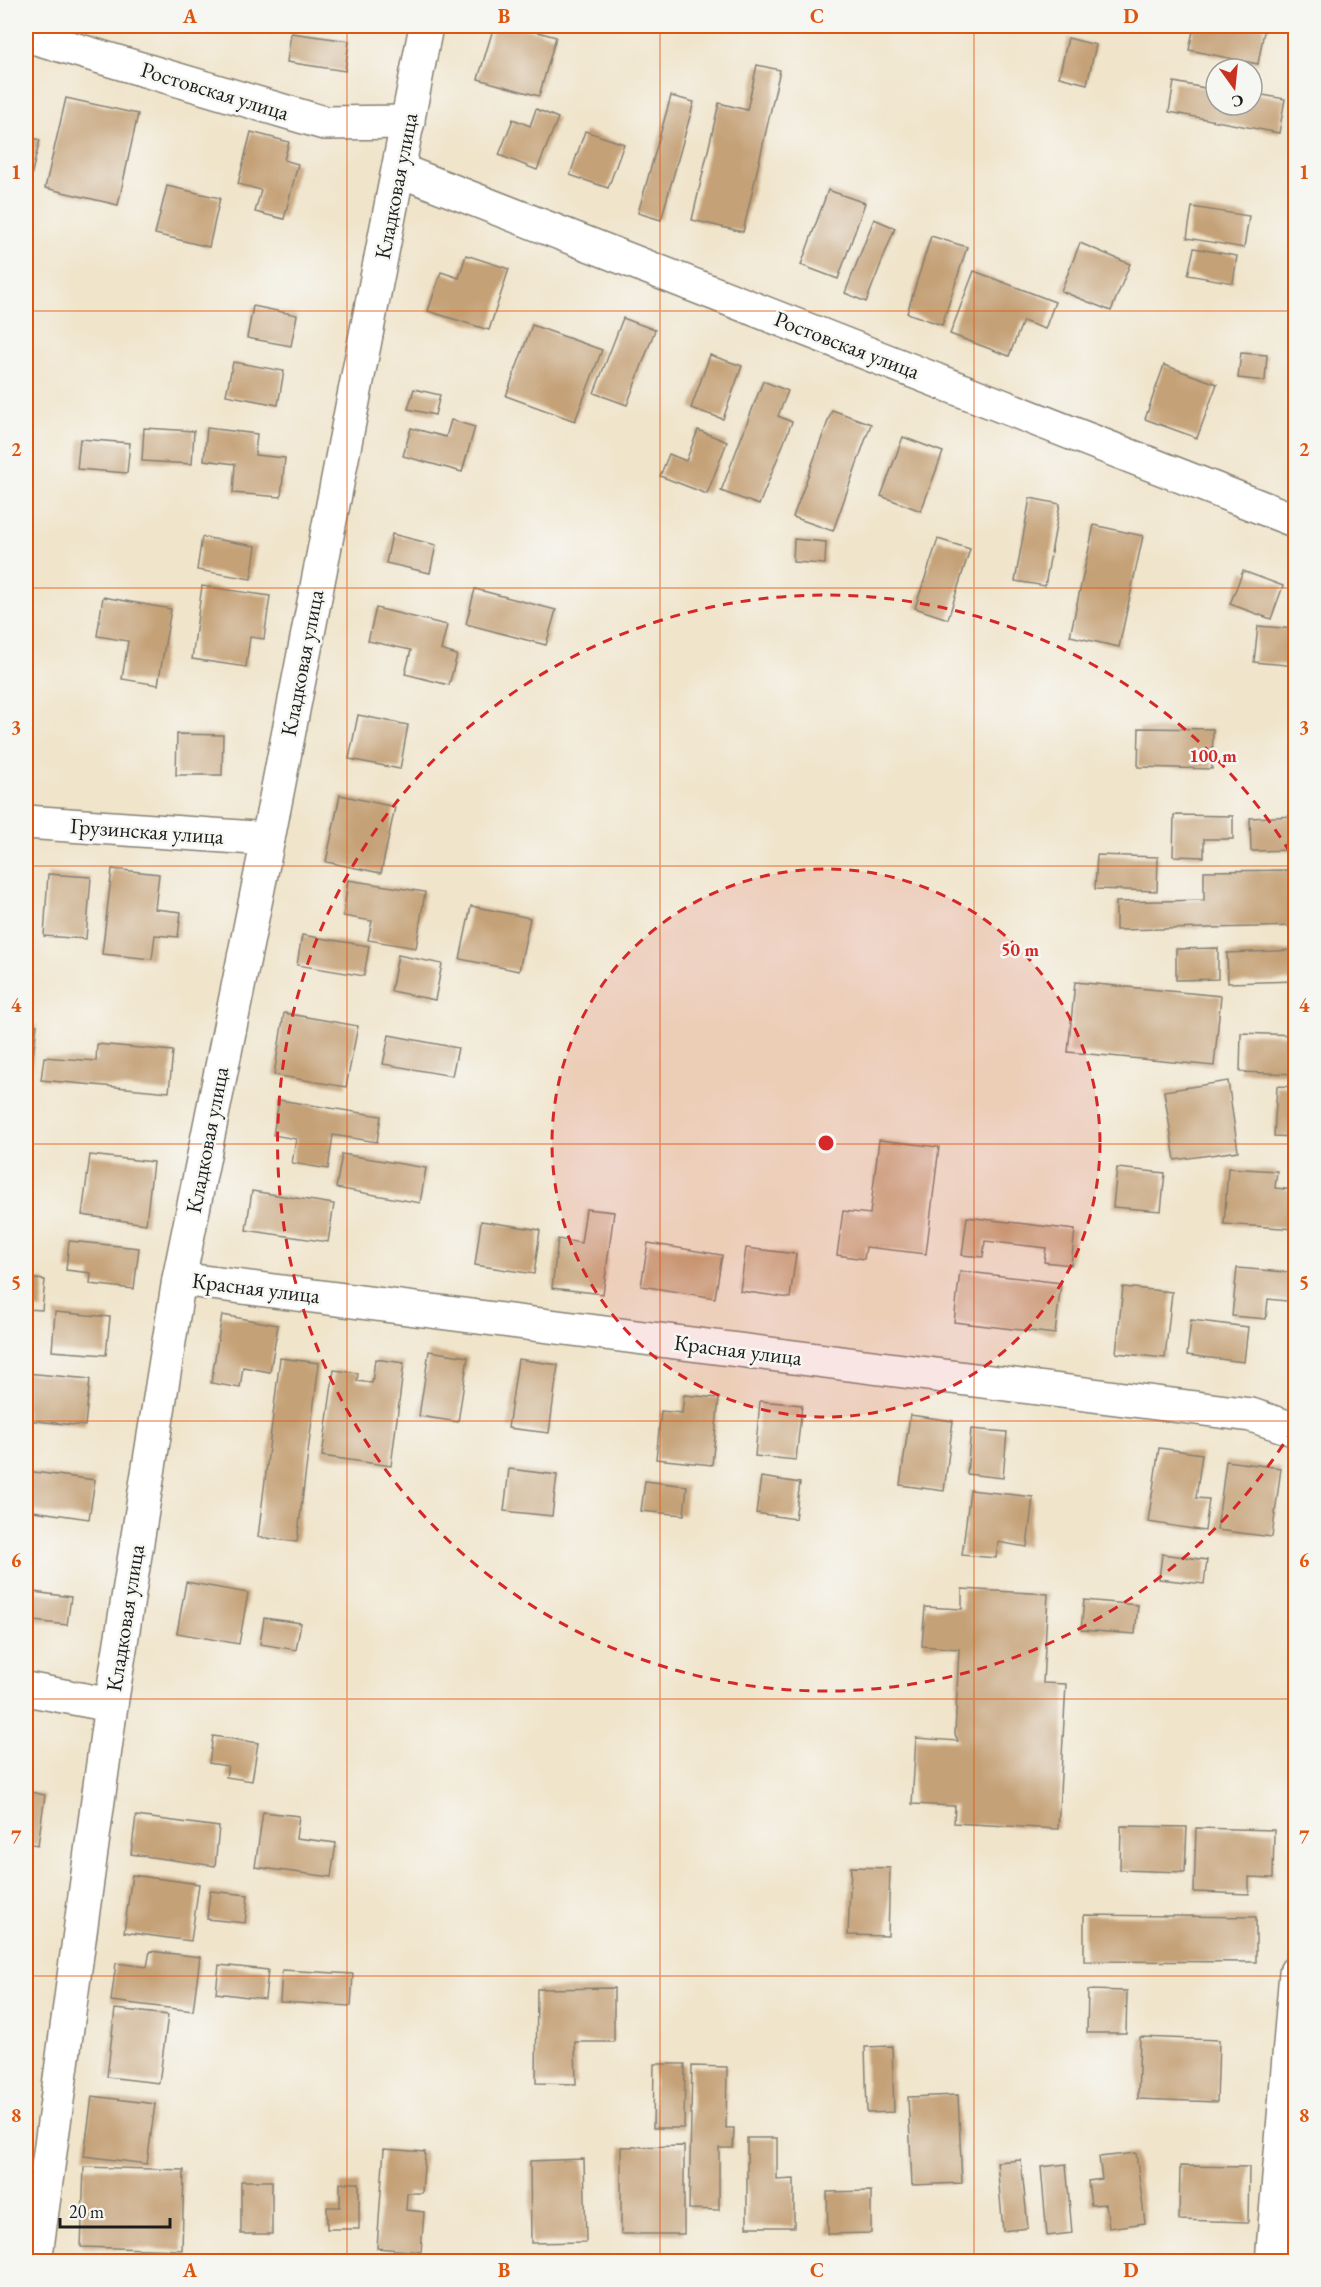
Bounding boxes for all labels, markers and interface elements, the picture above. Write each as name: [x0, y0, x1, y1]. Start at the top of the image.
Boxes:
text: A: [182, 3, 198, 29]
text: B: [498, 3, 510, 29]
text: C: [810, 3, 824, 29]
text: D: [1123, 3, 1139, 29]
street label: Ростовская улица: [137, 55, 293, 127]
north arrow: [1204, 57, 1264, 117]
text: С: [1230, 89, 1246, 113]
street label: Кладковая улица: [368, 110, 424, 262]
text: 1: [11, 159, 21, 185]
text: 1: [1299, 159, 1309, 185]
street label: Ростовская улица: [770, 304, 924, 386]
text: 2: [11, 436, 22, 462]
text: 2: [1299, 436, 1310, 462]
street label: Кладковая улица: [274, 587, 330, 739]
text: 3: [11, 714, 21, 740]
text: 3: [1299, 714, 1309, 740]
text: 100 m: [1189, 744, 1237, 767]
street label: Грузинская улица: [69, 811, 225, 851]
text: 50 m: [1001, 938, 1039, 961]
text: 4: [11, 992, 22, 1018]
text: 4: [1299, 992, 1310, 1018]
street label: Кладковая улица: [179, 1064, 235, 1216]
centre of rings: [816, 1133, 836, 1153]
street label: Красная улица: [190, 1266, 322, 1310]
text: 5: [11, 1269, 21, 1295]
text: 5: [1299, 1269, 1309, 1295]
street label: Красная улица: [672, 1328, 804, 1372]
street label: Кладковая улица: [99, 1542, 151, 1694]
text: 6: [11, 1547, 22, 1573]
text: 6: [1299, 1547, 1310, 1573]
text: 7: [11, 1824, 22, 1850]
text: 7: [1299, 1824, 1310, 1850]
text: 8: [11, 2102, 21, 2128]
text: 8: [1299, 2102, 1309, 2128]
scale bar: [60, 2191, 170, 2229]
text: 20 m: [69, 2200, 104, 2223]
text: A: [182, 2257, 198, 2283]
text: B: [498, 2257, 510, 2283]
text: C: [810, 2257, 824, 2283]
text: D: [1123, 2257, 1139, 2283]

